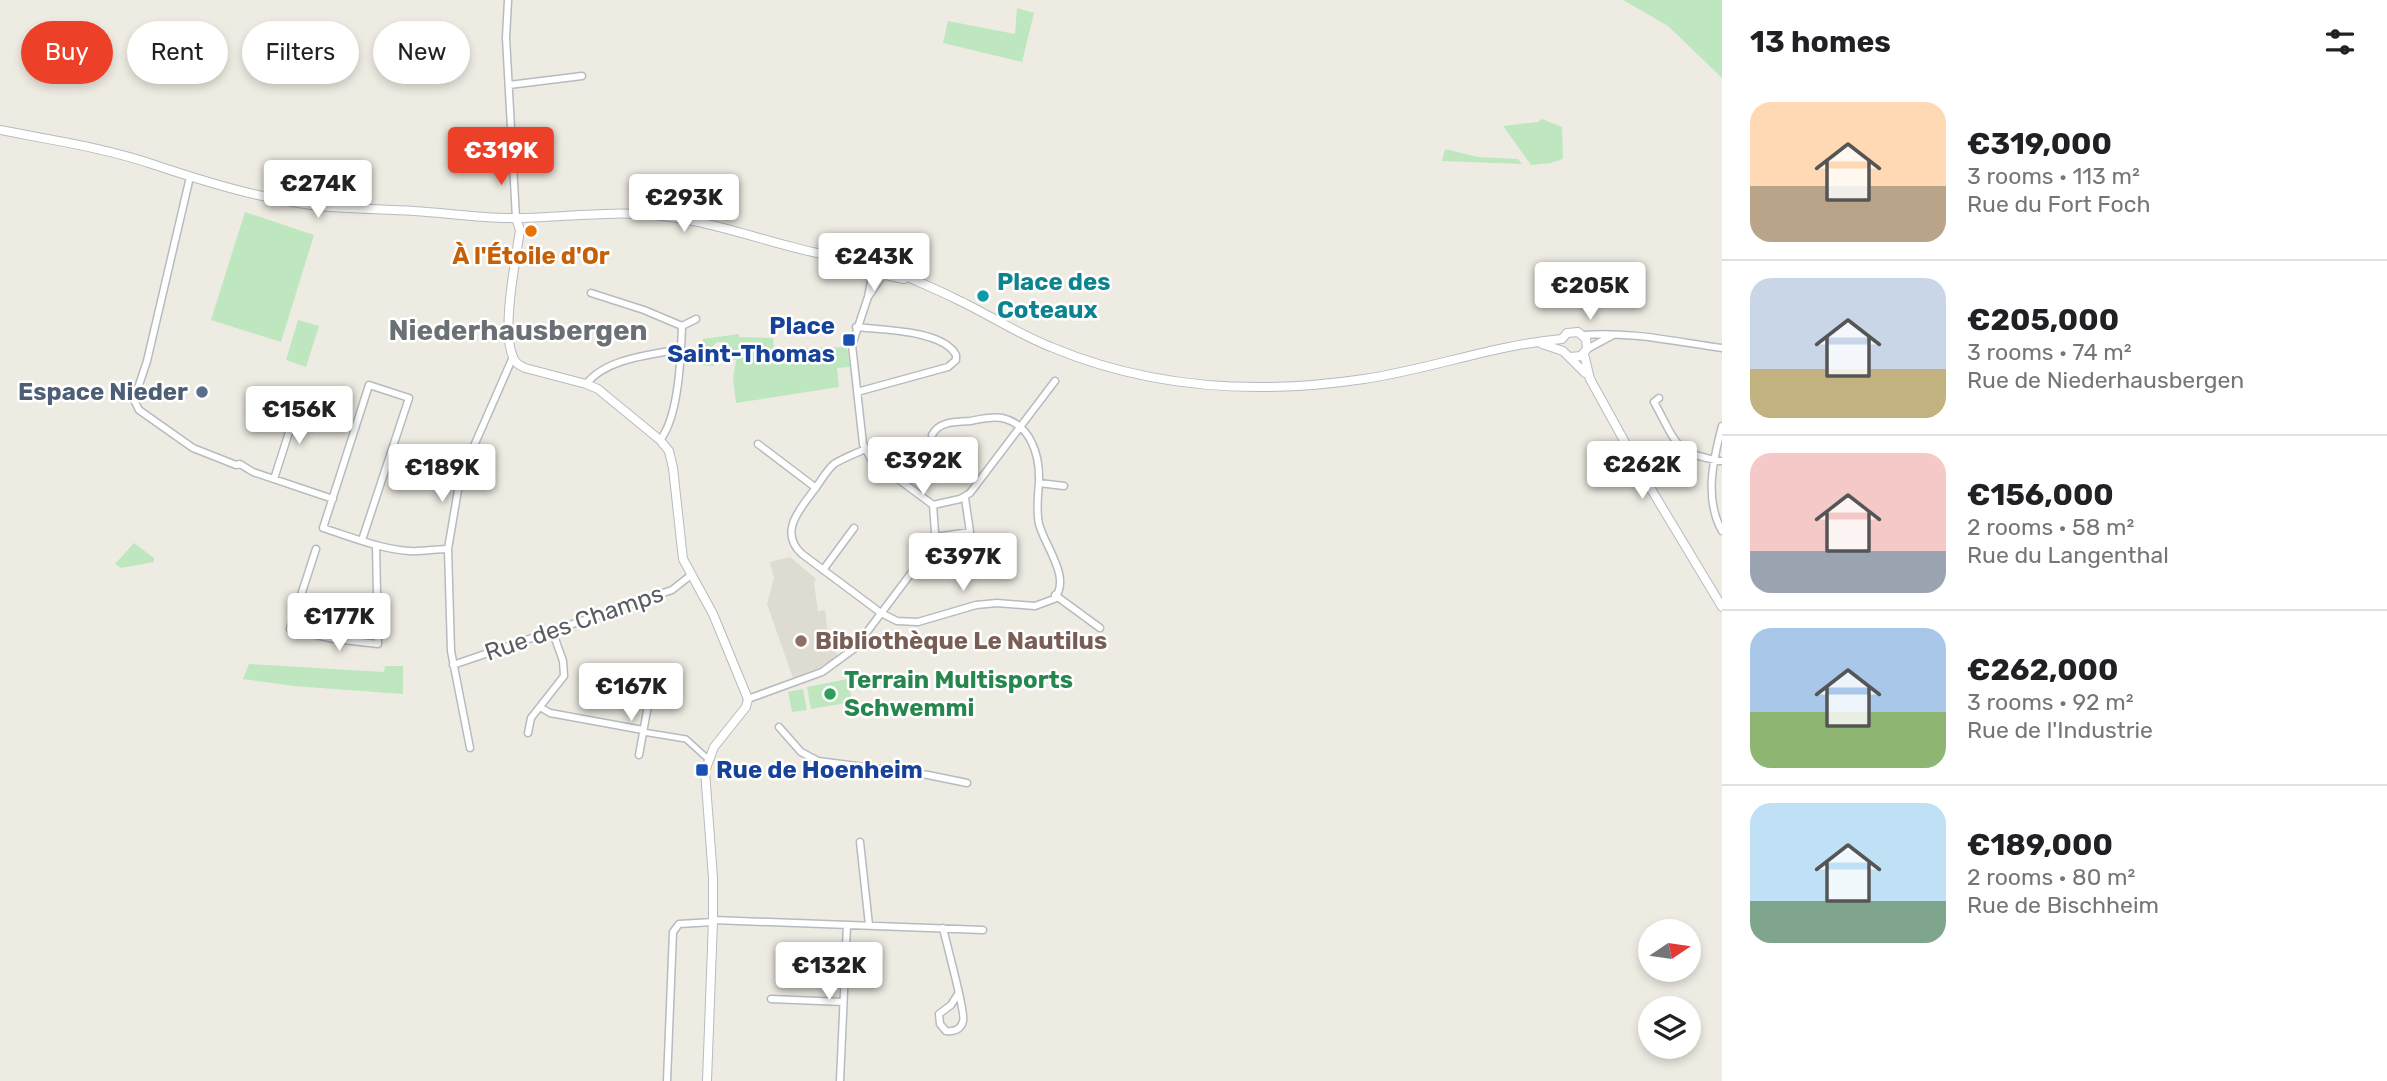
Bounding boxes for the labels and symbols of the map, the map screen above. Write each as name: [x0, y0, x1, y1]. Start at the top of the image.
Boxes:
pin: €319K: [452, 128, 550, 187]
pin: €274K: [269, 160, 367, 220]
pin: €293K: [635, 174, 733, 234]
marker: À l'Étoile d'Or: [523, 223, 539, 239]
pin: €243K: [825, 233, 923, 293]
place label: À l'Étoile d'Or: [452, 242, 610, 270]
pin: €205K: [1541, 262, 1639, 322]
place label: Place des Coteaux: [997, 268, 1110, 324]
marker: Place des Coteaux: [975, 288, 991, 304]
place label: Place Saint-Thomas: [667, 312, 835, 368]
district label: Niederhausbergen: [388, 314, 648, 347]
marker: Place Saint-Thomas: [841, 332, 857, 348]
place label: Espace Nieder: [18, 378, 188, 406]
marker: Espace Nieder: [194, 384, 210, 400]
pin: €156K: [250, 386, 348, 446]
pin: €392K: [874, 438, 972, 497]
pin: €262K: [1593, 442, 1691, 501]
pin: €189K: [393, 444, 491, 504]
pin: €397K: [914, 534, 1012, 593]
street label: Rue des Champs: [481, 579, 667, 667]
pin: €177K: [290, 594, 388, 653]
place label: Bibliothèque Le Nautilus: [815, 627, 1107, 655]
marker: Bibliothèque Le Nautilus: [793, 633, 809, 649]
pin: €167K: [582, 664, 680, 723]
place label: Terrain Multisports Schwemmi: [844, 666, 1073, 722]
marker: Terrain Multisports Schwemmi: [822, 686, 838, 702]
place label: Rue de Hoenheim: [716, 756, 923, 784]
marker: Rue de Hoenheim: [694, 762, 710, 778]
north arrow: [1638, 919, 1701, 982]
pin: €132K: [780, 942, 878, 1002]

